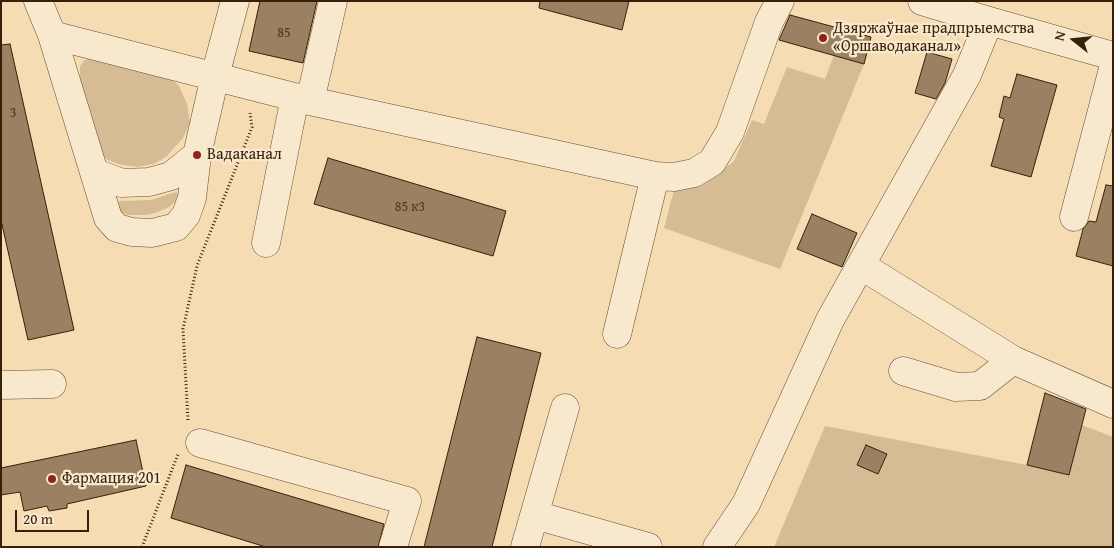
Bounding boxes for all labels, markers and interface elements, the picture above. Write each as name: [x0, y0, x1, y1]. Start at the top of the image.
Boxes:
north arrow: [1049, 15, 1099, 65]
place label: Дзяржаўнае прадпрыемства «Оршаводаканал»: [833, 19, 1034, 57]
house number: 85: [277, 25, 291, 41]
text: N: [1049, 29, 1070, 43]
marker: Дзяржаўнае прадпрыемства «Оршаводаканал»: [817, 32, 829, 44]
house number: 3: [10, 105, 16, 121]
place label: Вадаканал: [207, 145, 282, 165]
marker: Вадаканал: [191, 149, 203, 161]
house number: 85 к3: [395, 199, 425, 215]
place label: Фармация 201: [62, 469, 161, 489]
marker: Фармация 201: [46, 473, 58, 485]
scale bar: [18, 500, 91, 532]
text: 20 m: [23, 508, 53, 529]

